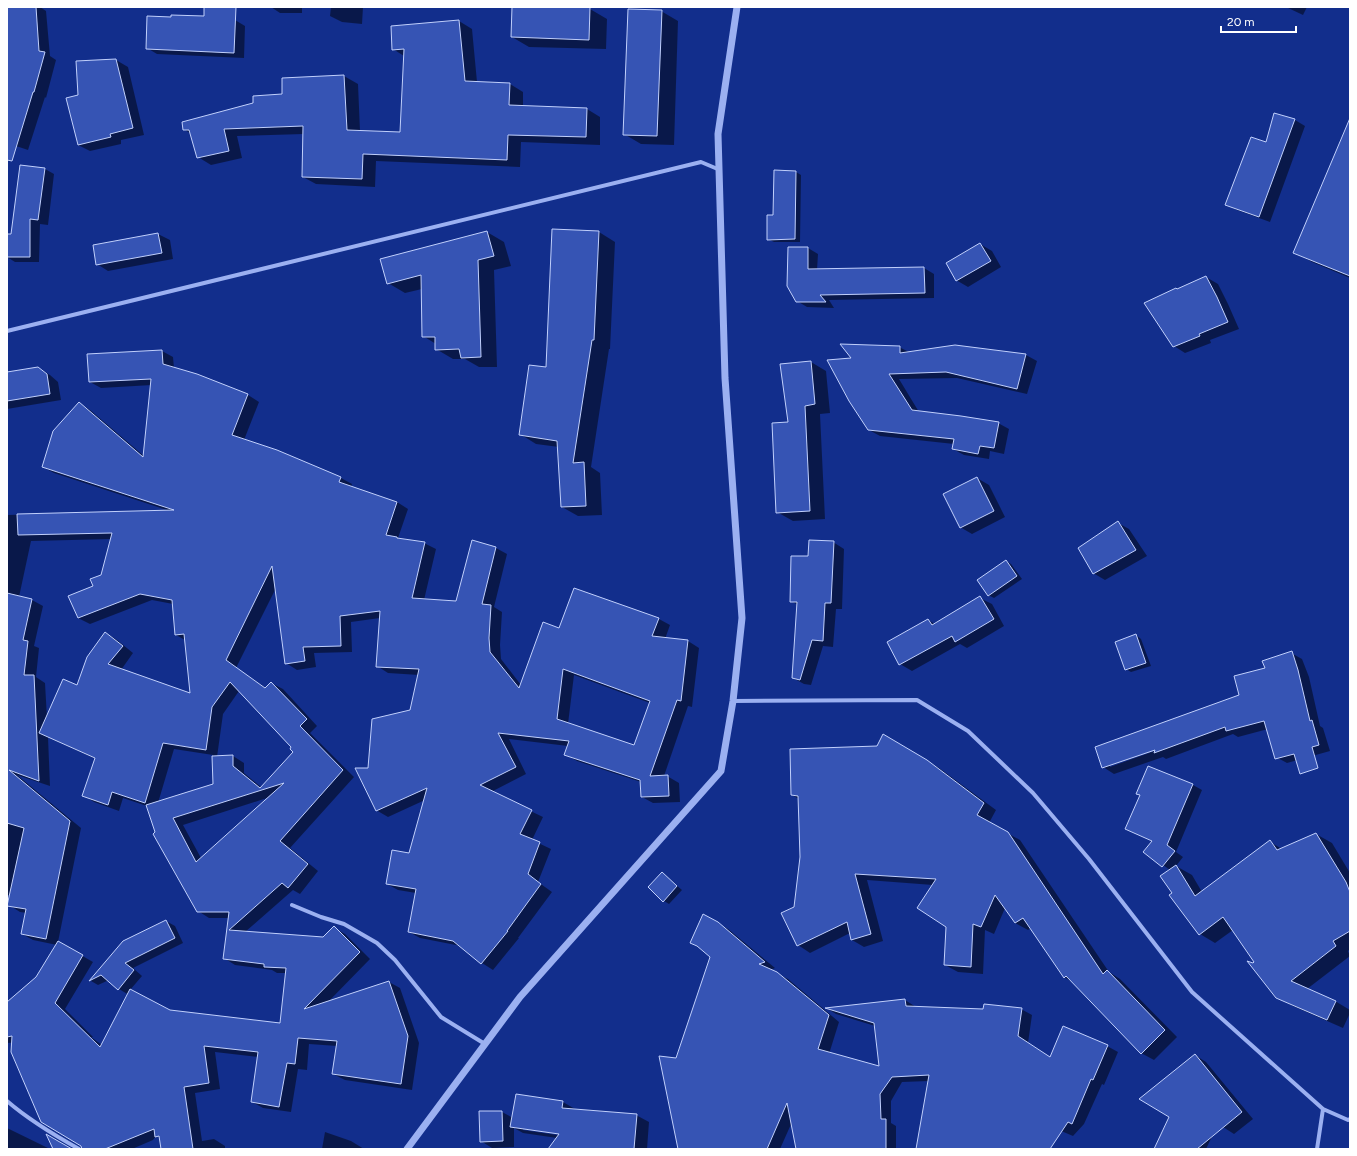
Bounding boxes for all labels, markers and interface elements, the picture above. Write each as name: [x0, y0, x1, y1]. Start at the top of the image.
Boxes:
scale bar: [1221, 8, 1296, 34]
text: 20 m: [1227, 15, 1255, 29]

